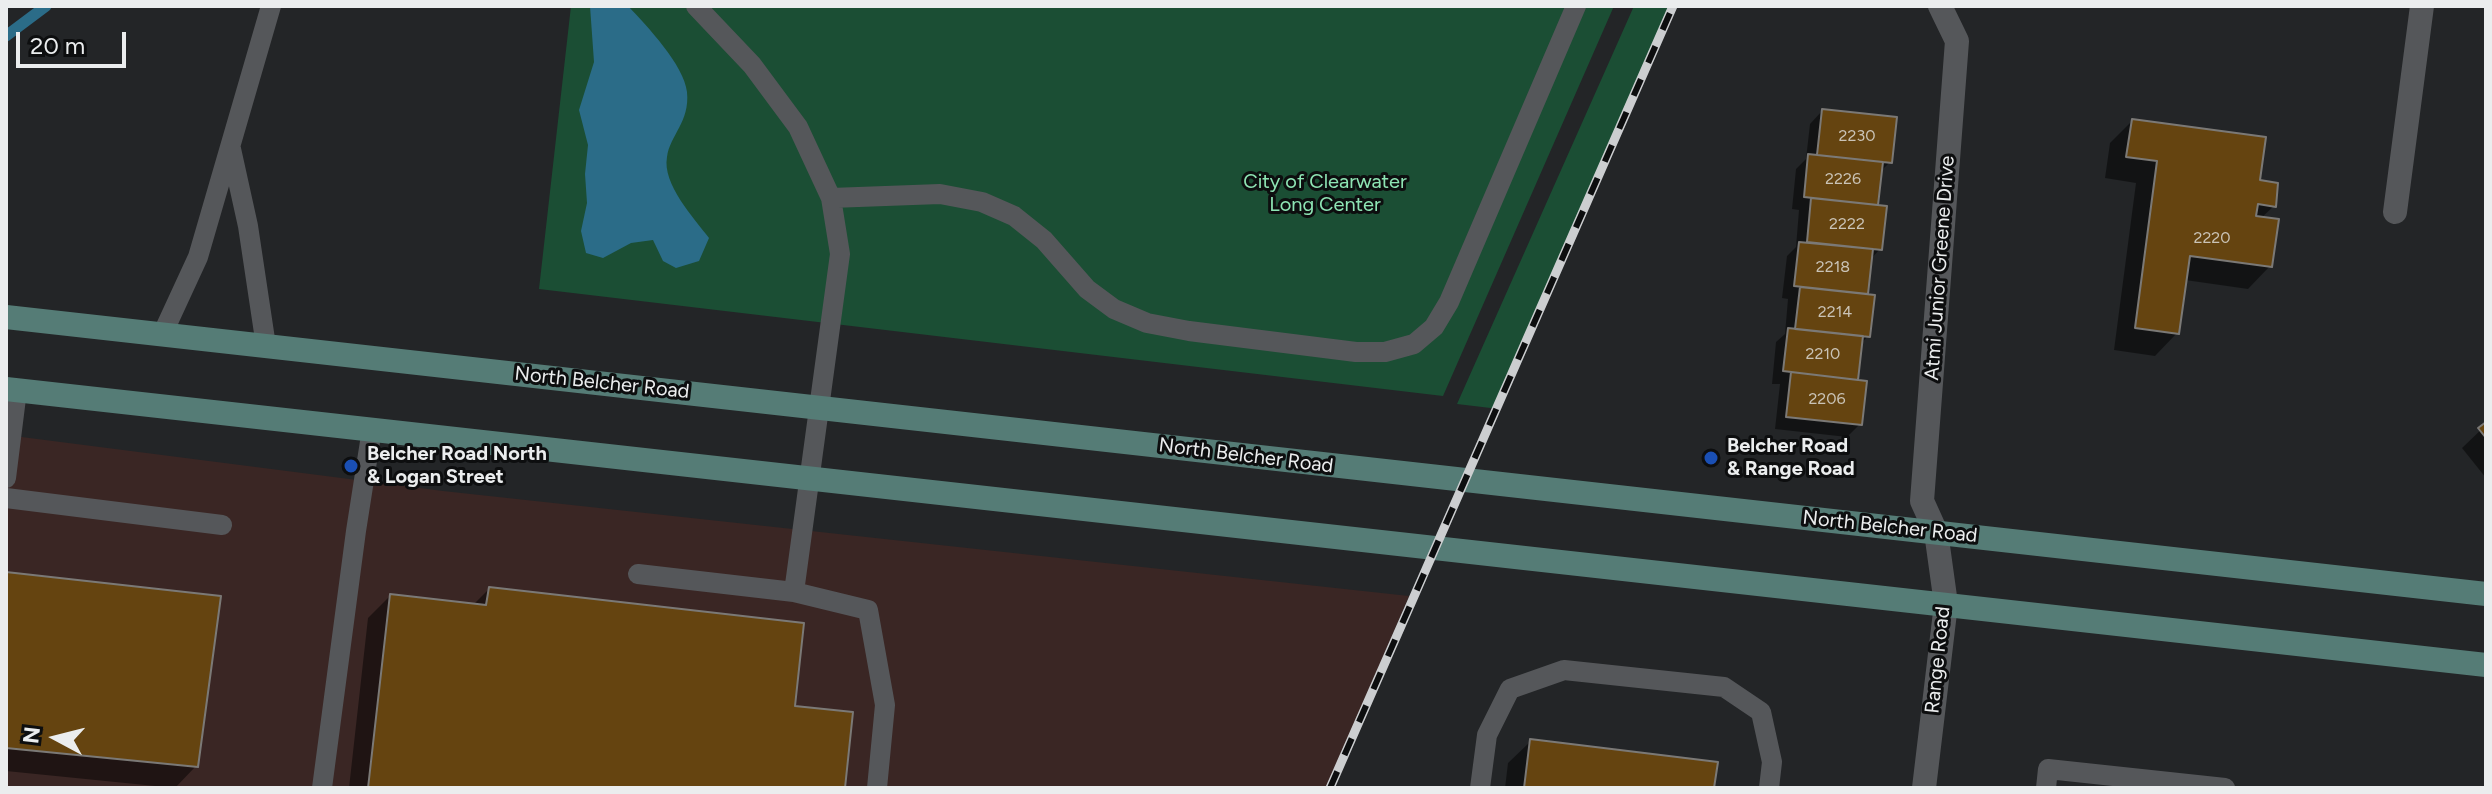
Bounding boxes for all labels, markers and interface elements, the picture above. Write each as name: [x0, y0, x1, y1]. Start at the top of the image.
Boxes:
scale bar: [20, 16, 130, 66]
text: 20 m: [30, 31, 85, 60]
house number: 2230: [1839, 126, 1875, 146]
street label: Atmi Junior Greene Drive: [1920, 155, 1960, 381]
house number: 2226: [1825, 169, 1861, 189]
park label: City of Clearwater Long Center: [1243, 170, 1407, 217]
house number: 2222: [1829, 214, 1865, 234]
house number: 2220: [2193, 228, 2231, 248]
house number: 2218: [1816, 257, 1850, 277]
house number: 2214: [1818, 302, 1852, 322]
house number: 2210: [1806, 344, 1840, 364]
street label: North Belcher Road: [513, 362, 691, 404]
house number: 2206: [1808, 389, 1846, 409]
street label: North Belcher Road: [1157, 433, 1335, 479]
place label: Belcher Road & Range Road: [1727, 434, 1855, 481]
place label: Belcher Road North & Logan Street: [367, 442, 547, 489]
marker: Belcher Road & Range Road: [1702, 449, 1720, 467]
marker: Belcher Road North & Logan Street: [342, 457, 360, 475]
street label: North Belcher Road: [1801, 506, 1979, 548]
street label: Range Road: [1920, 605, 1956, 715]
north arrow: [16, 698, 96, 778]
text: N: [17, 725, 46, 745]

